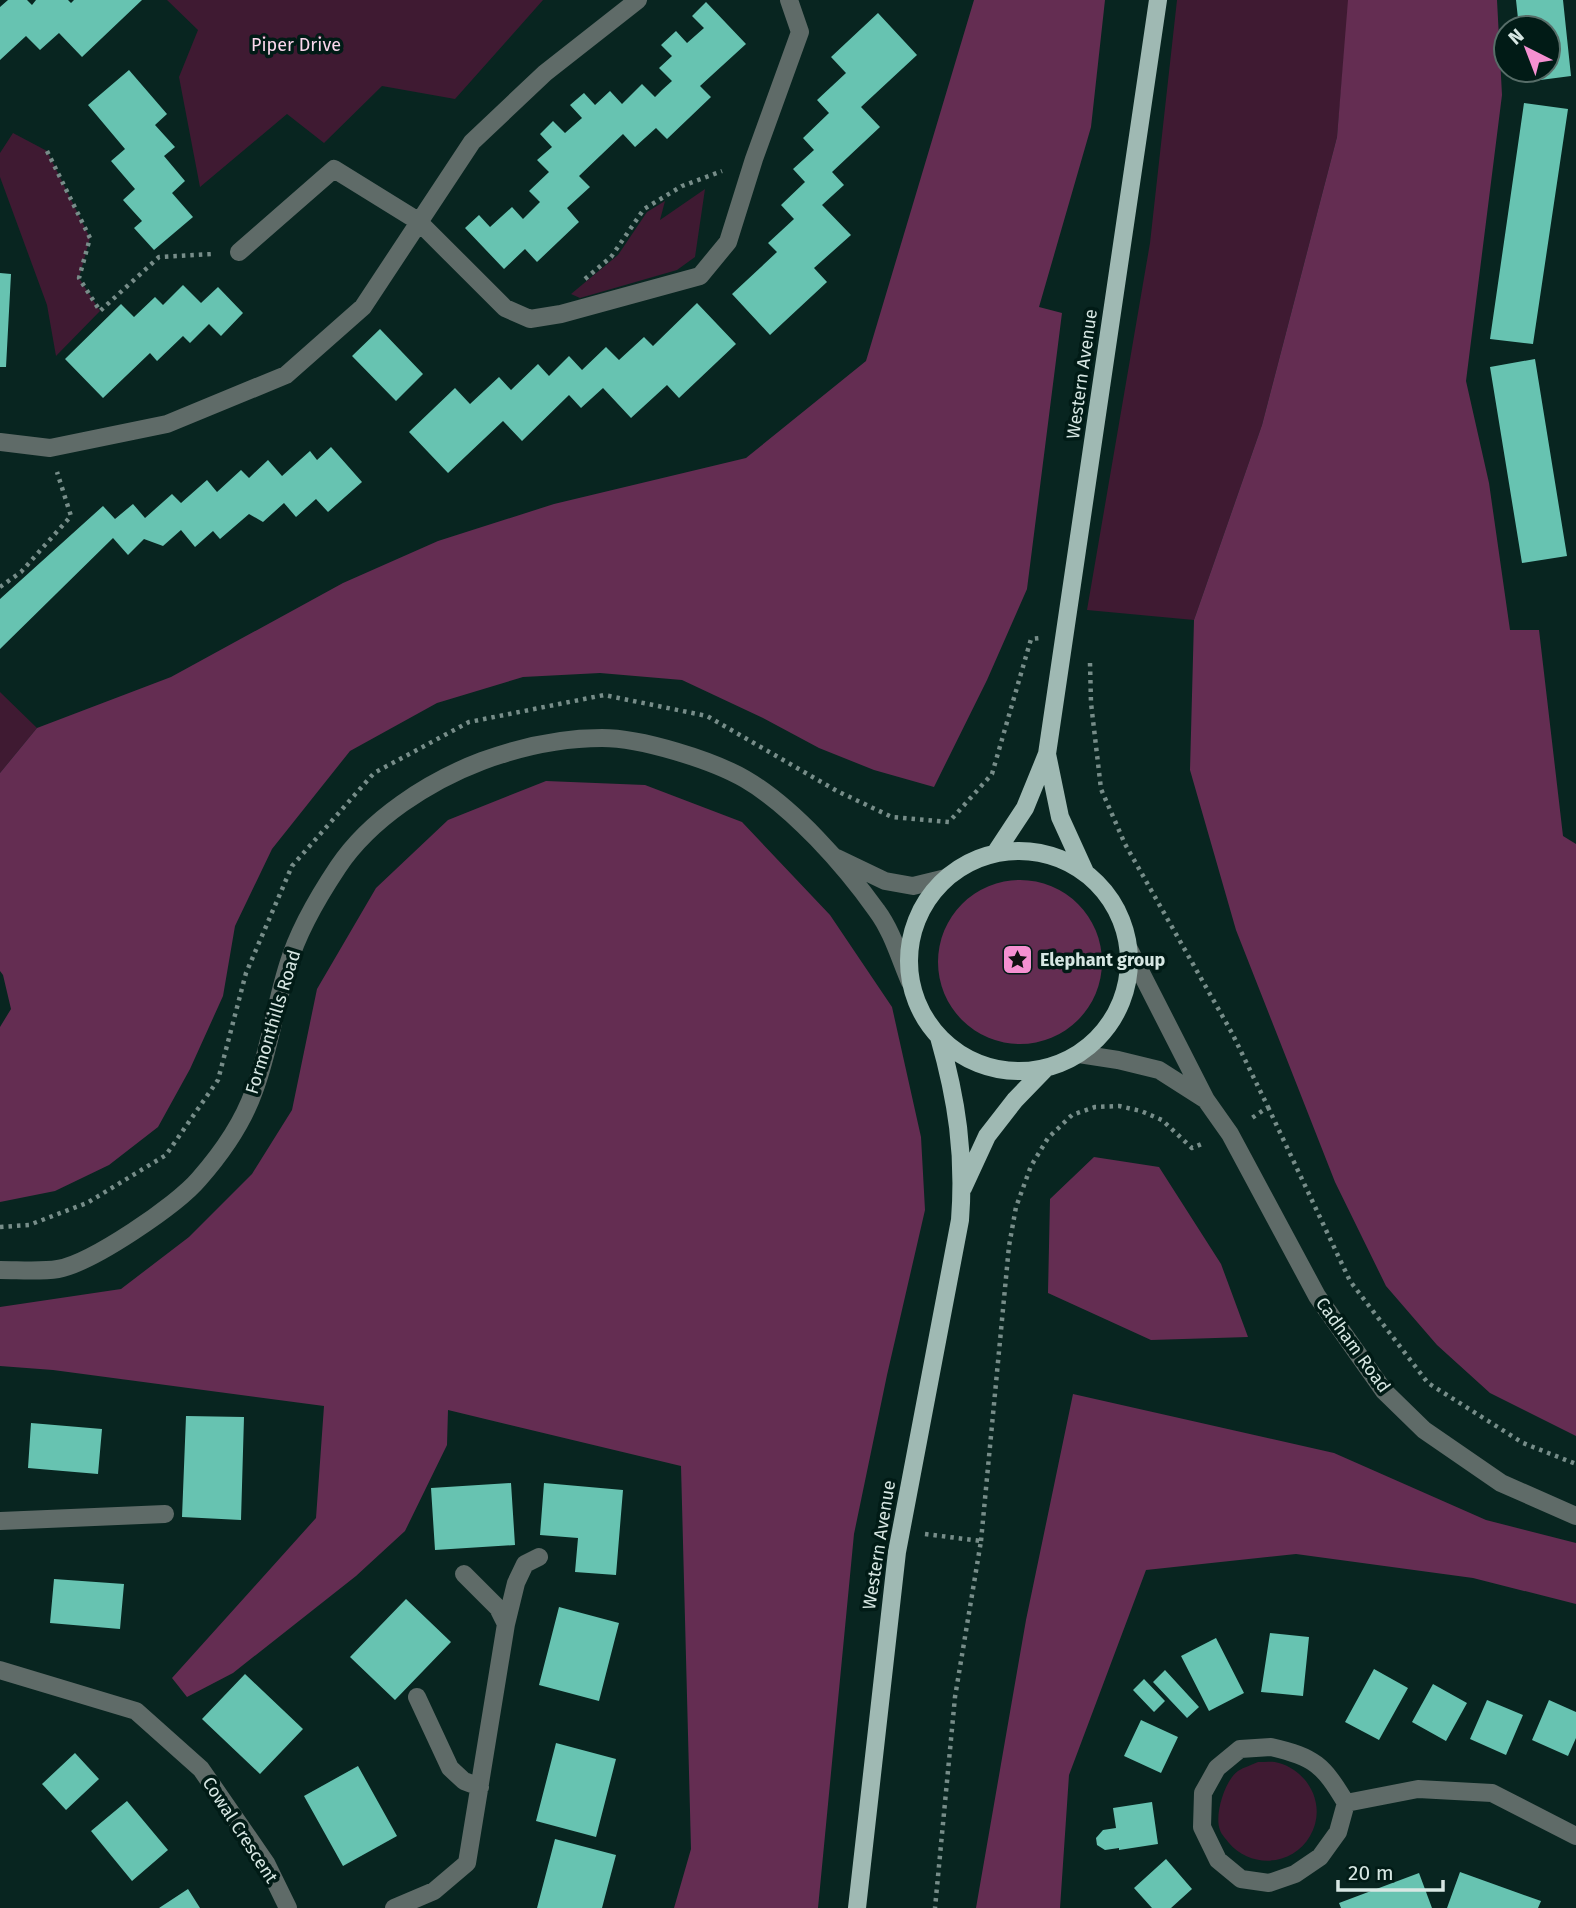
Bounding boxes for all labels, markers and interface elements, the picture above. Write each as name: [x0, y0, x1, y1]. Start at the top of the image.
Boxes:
north arrow: [1492, 14, 1562, 84]
text: N: [1504, 24, 1528, 50]
park label: Piper Drive: [251, 34, 341, 56]
street label: Western Avenue: [1062, 308, 1102, 440]
place icon: Elephant group: [1000, 943, 1034, 977]
street label: Formonthills Road: [241, 947, 305, 1097]
place label: Elephant group: [1040, 949, 1165, 971]
street label: Cadham Road: [1311, 1293, 1395, 1397]
street label: Western Avenue: [858, 1479, 900, 1611]
street label: Cowal Crescent: [198, 1773, 283, 1888]
scale bar: [1338, 1848, 1443, 1892]
text: 20 m: [1348, 1860, 1394, 1886]

